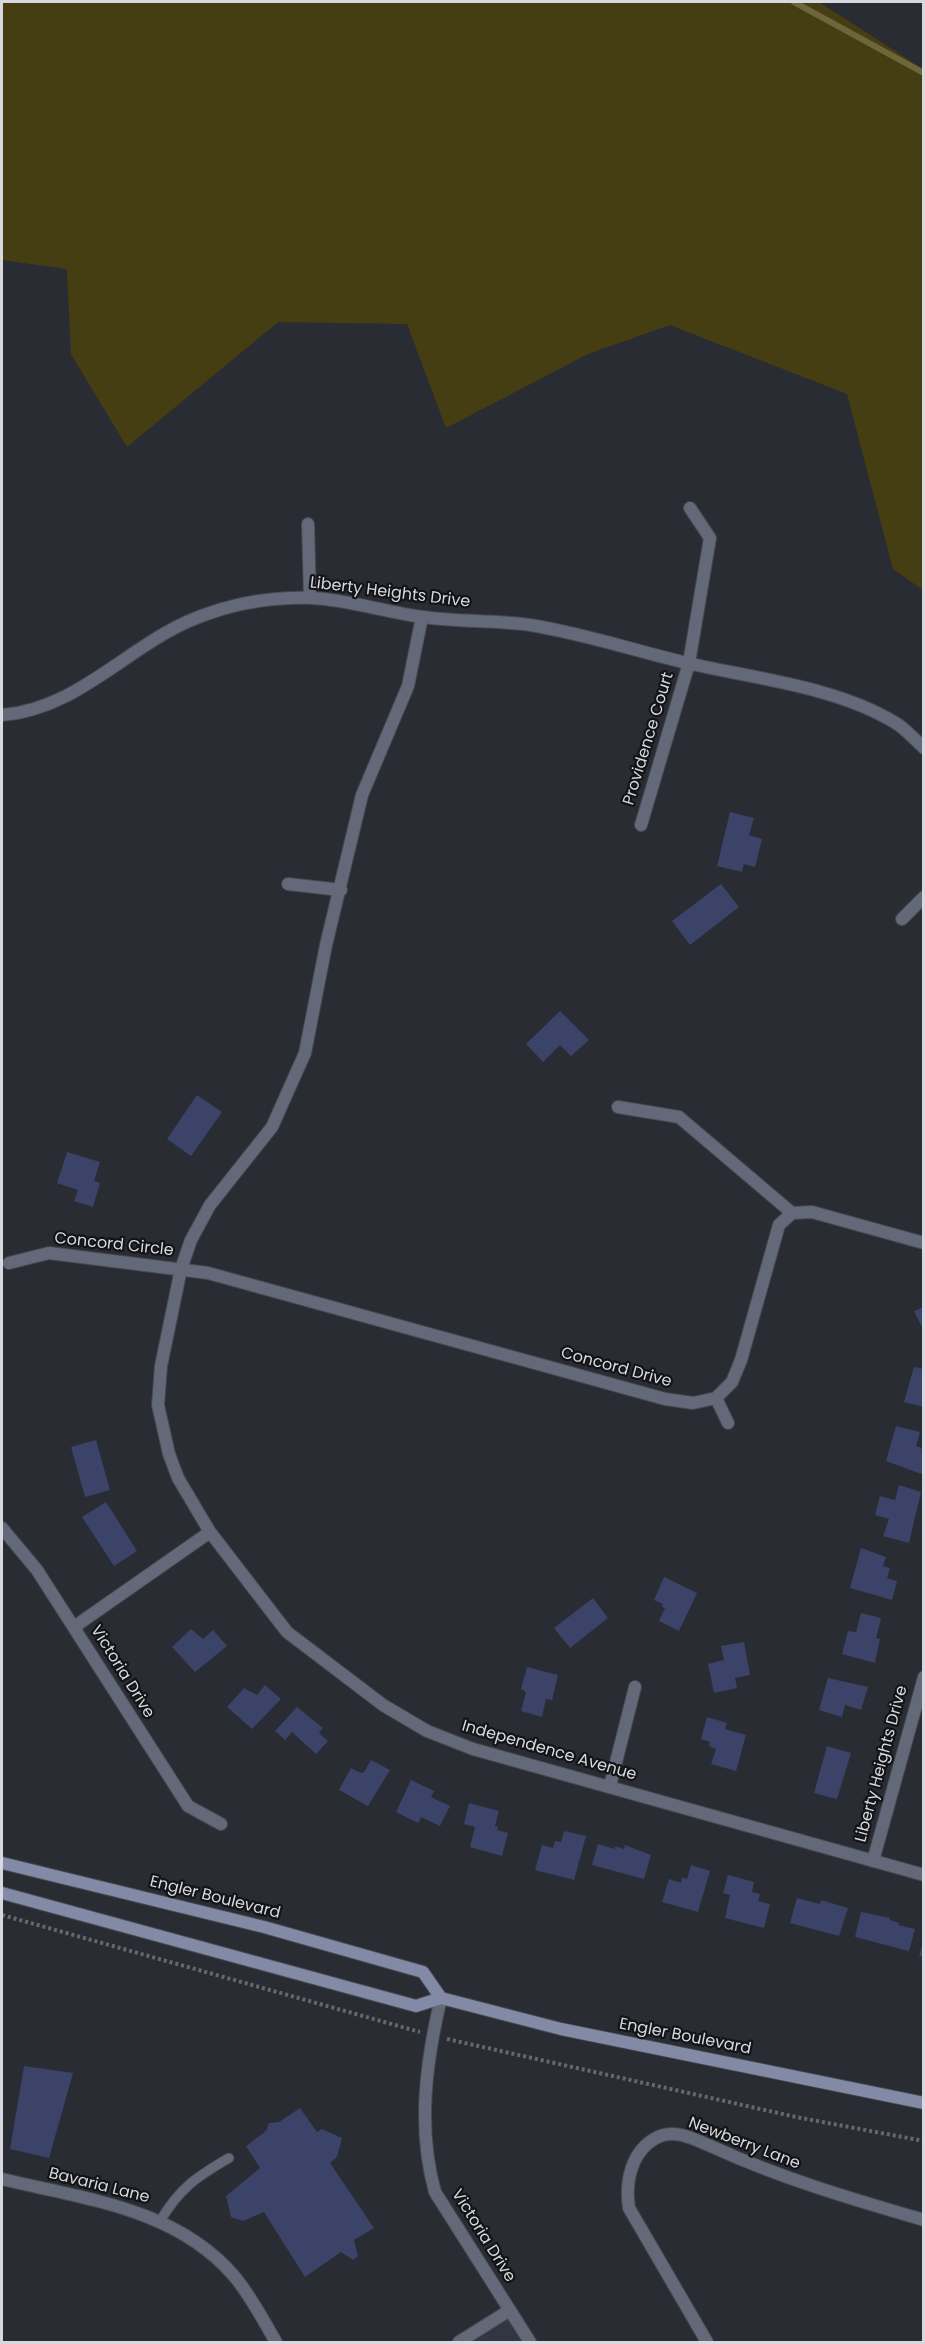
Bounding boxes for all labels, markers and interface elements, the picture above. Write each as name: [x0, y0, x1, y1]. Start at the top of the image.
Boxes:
street label: Liberty Heights Drive: [309, 574, 471, 612]
street label: Providence Court: [620, 670, 678, 808]
street label: Concord Circle: [53, 1229, 175, 1261]
street label: Concord Drive: [558, 1344, 674, 1392]
street label: Victoria Drive: [86, 1622, 158, 1722]
street label: Liberty Heights Drive: [852, 1684, 912, 1844]
street label: Independence Avenue: [459, 1717, 639, 1785]
street label: Engler Boulevard: [148, 1872, 282, 1924]
street label: Engler Boulevard: [617, 2015, 753, 2059]
street label: Newberry Lane: [685, 2114, 803, 2174]
street label: Bavaria Lane: [47, 2164, 151, 2208]
street label: Victoria Drive: [447, 2186, 519, 2286]

